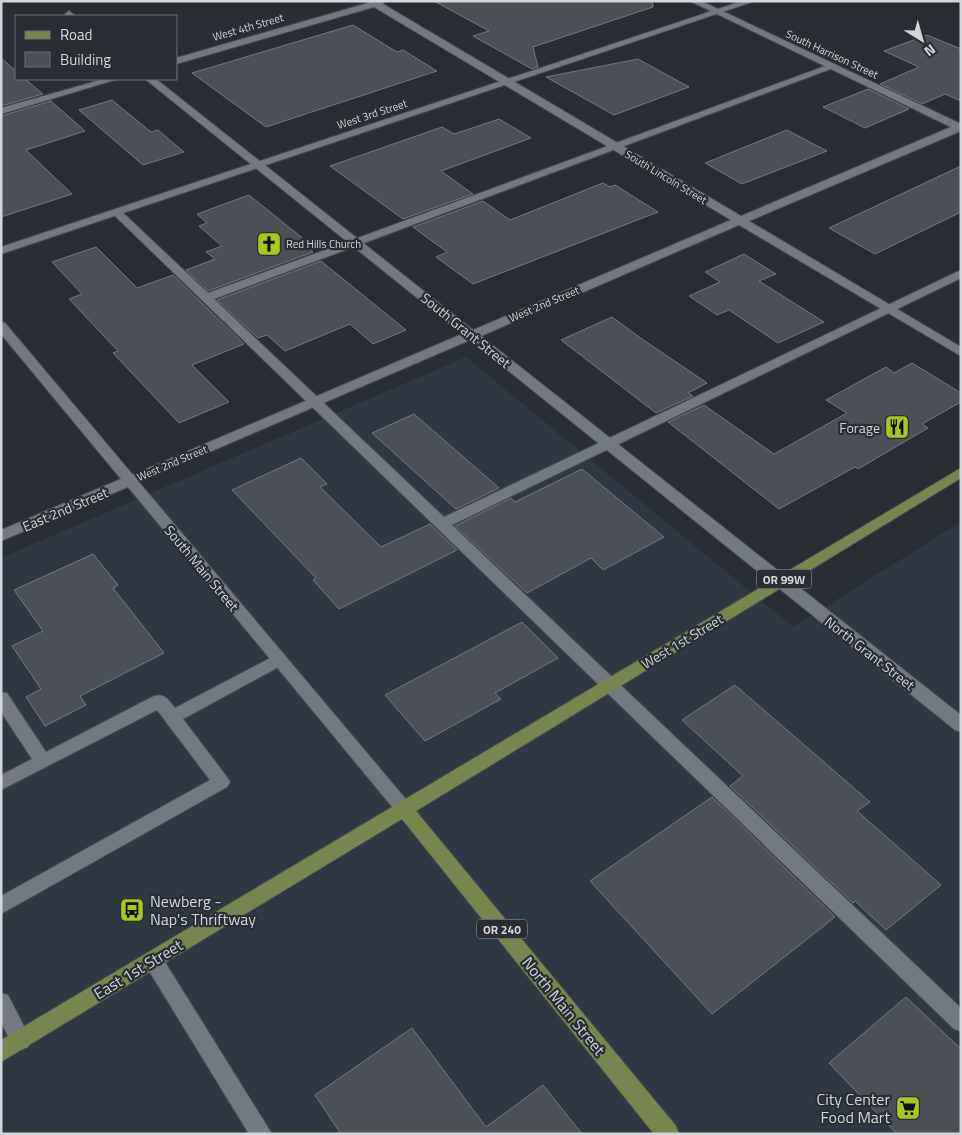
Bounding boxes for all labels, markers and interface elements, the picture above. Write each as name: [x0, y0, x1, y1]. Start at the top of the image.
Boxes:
street label: West 4th Street: [211, 9, 286, 45]
legend: [15, 15, 178, 80]
north arrow: [897, 15, 947, 65]
text: Road: [60, 23, 92, 46]
street label: South Harrison Street: [783, 26, 881, 83]
text: N: [920, 39, 940, 62]
text: Building: [60, 48, 111, 71]
street label: West 3rd Street: [335, 95, 409, 133]
street label: South Lincoln Street: [622, 146, 710, 208]
church icon: Red Hills Church: [256, 231, 282, 257]
place label: Red Hills Church: [286, 236, 361, 252]
street label: West 2nd Street: [506, 282, 582, 326]
street label: South Grant Street: [417, 287, 515, 373]
restaurant icon: Forage: [884, 414, 910, 440]
place label: Forage: [839, 417, 880, 438]
street label: West 2nd Street: [134, 441, 210, 485]
street label: East 2nd Street: [19, 481, 111, 536]
street label: South Main Street: [160, 520, 244, 616]
road number: OR 99W: [756, 570, 812, 588]
street label: West 1st Street: [637, 608, 727, 674]
street label: North Grant Street: [821, 611, 920, 695]
place label: Newberg - Nap's Thriftway: [150, 889, 256, 931]
bus stop icon: Newberg - Nap's Thriftway: [119, 897, 145, 923]
road number: OR 240: [477, 920, 527, 939]
street label: East 1st Street: [89, 933, 187, 1005]
street label: North Main Street: [517, 952, 612, 1061]
place label: City Center Food Mart: [817, 1087, 890, 1129]
supermarket icon: City Center Food Mart: [895, 1095, 921, 1121]

